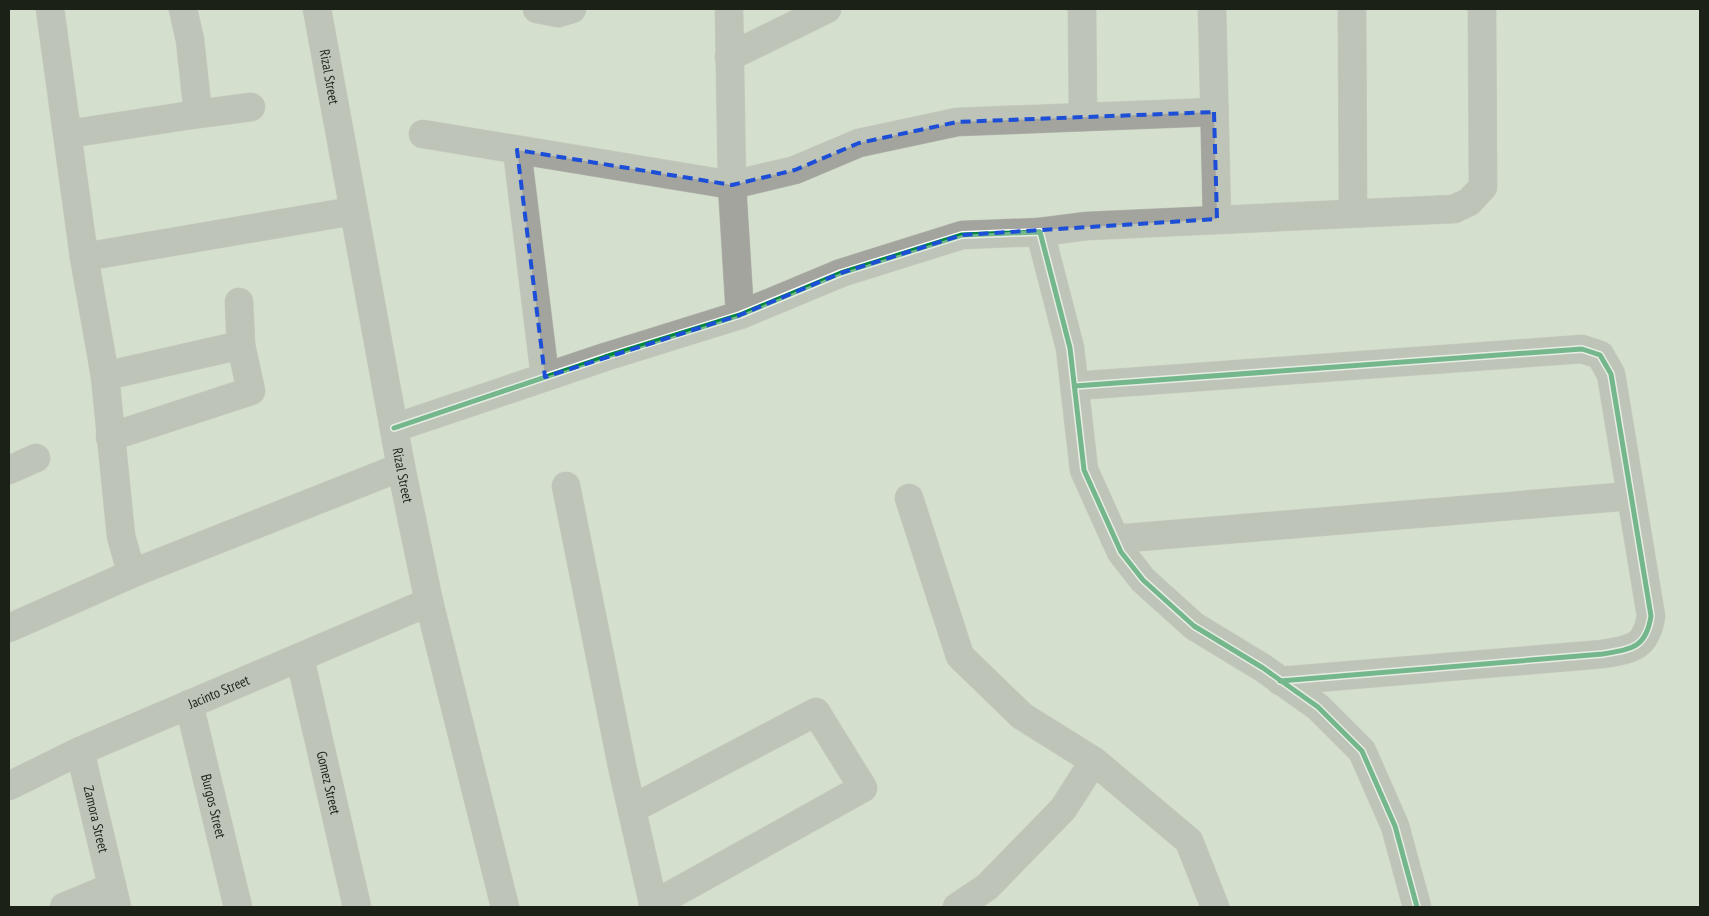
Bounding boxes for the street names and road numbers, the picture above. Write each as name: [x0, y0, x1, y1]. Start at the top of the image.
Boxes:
street label: Rizal Street: [316, 48, 343, 106]
street label: Rizal Street: [389, 446, 417, 504]
street label: Jacinto Street: [184, 671, 252, 713]
street label: Gomez Street: [313, 749, 345, 816]
street label: Burgos Street: [197, 772, 230, 840]
street label: Zamora Street: [80, 784, 113, 854]

